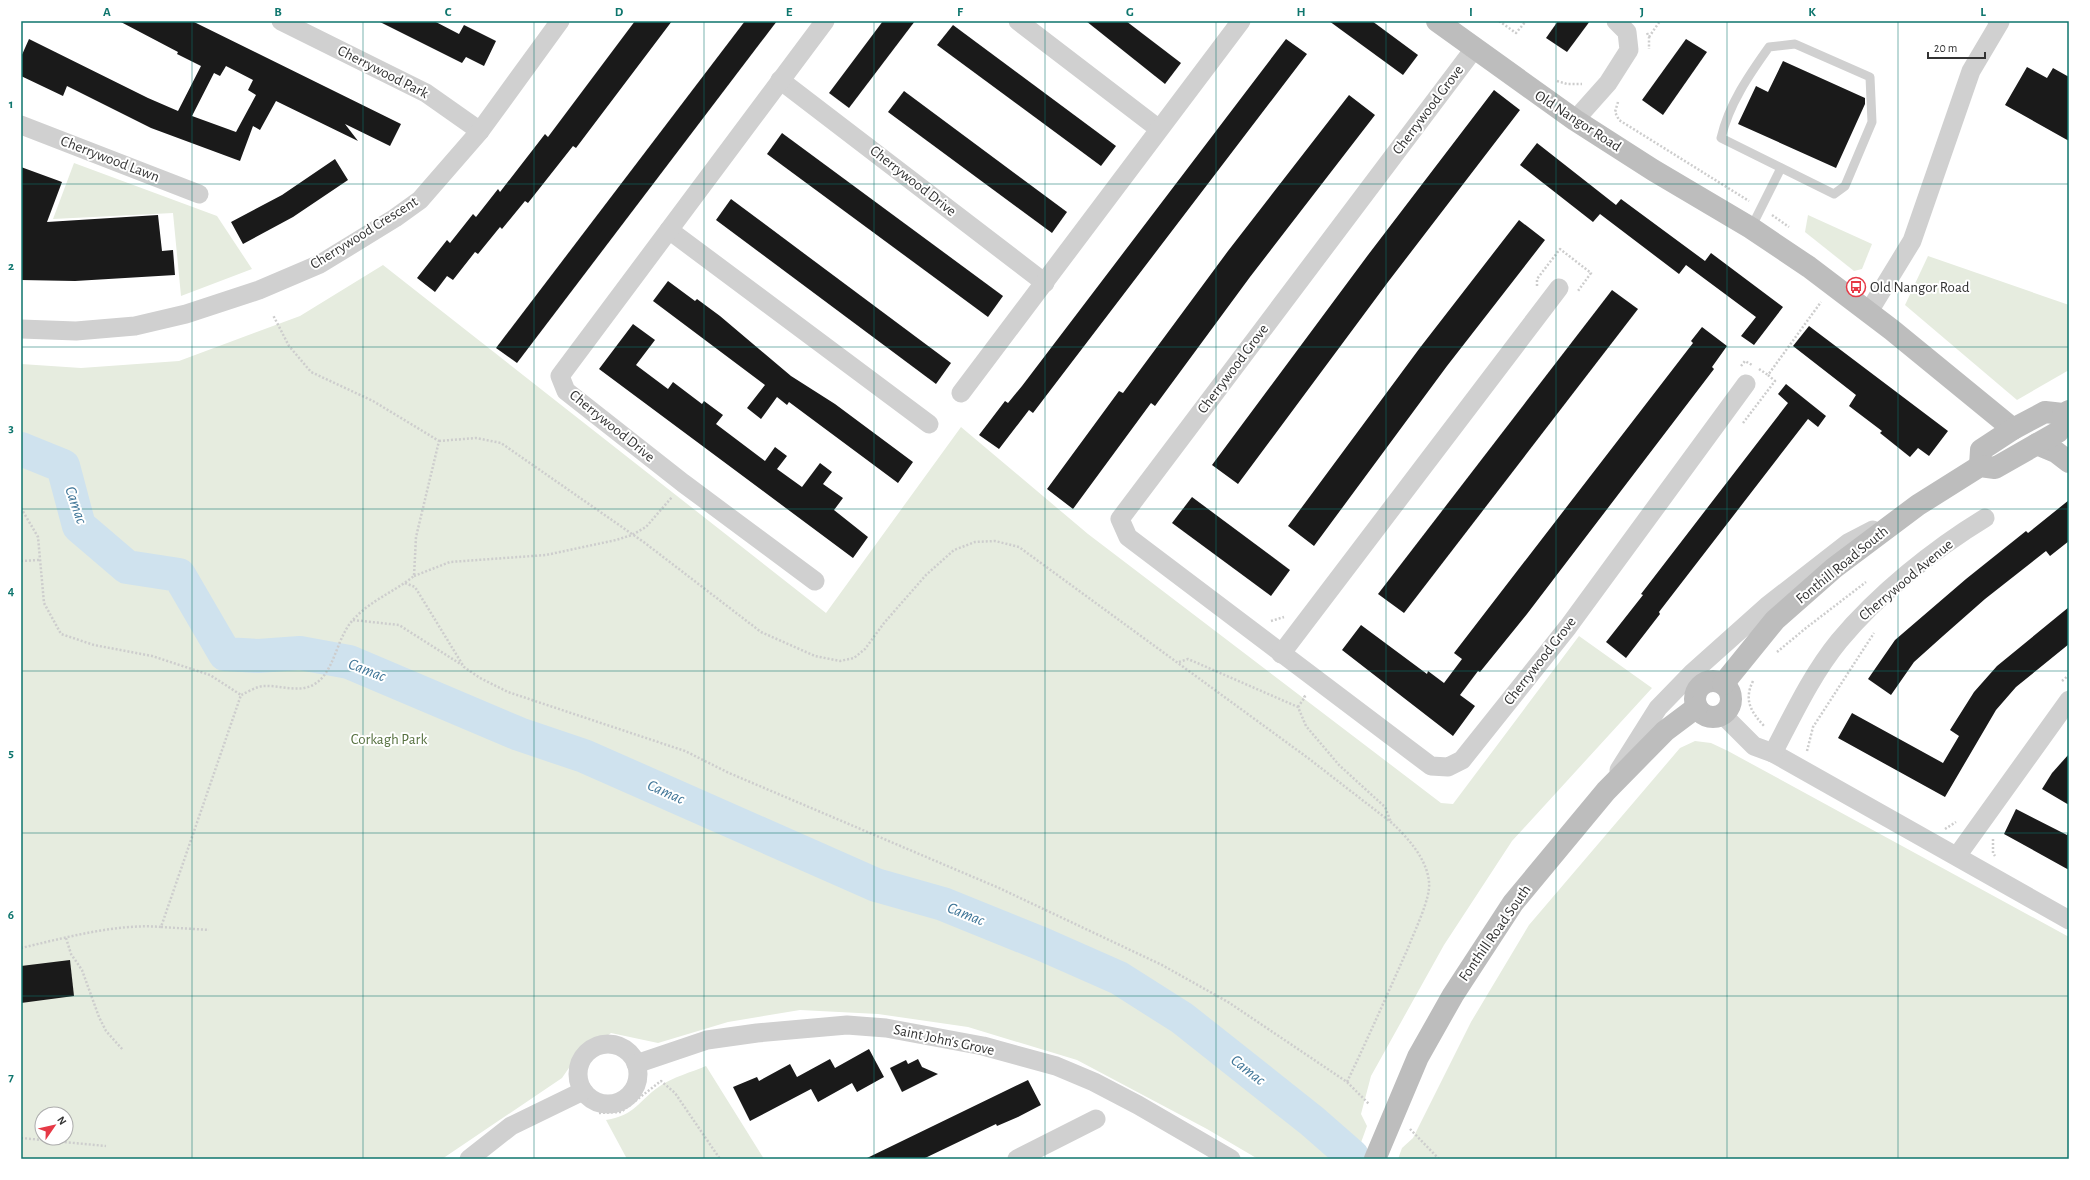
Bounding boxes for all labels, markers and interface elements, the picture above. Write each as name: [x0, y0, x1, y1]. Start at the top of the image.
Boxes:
text: A: [103, 6, 111, 19]
text: B: [274, 6, 282, 19]
text: C: [445, 6, 452, 19]
text: D: [615, 6, 624, 19]
text: E: [786, 6, 793, 19]
text: F: [957, 6, 964, 19]
text: G: [1126, 6, 1134, 19]
text: H: [1296, 6, 1306, 19]
text: I: [1469, 6, 1473, 19]
text: J: [1640, 6, 1644, 19]
text: K: [1808, 6, 1816, 19]
text: L: [1980, 6, 1986, 19]
scale bar: [1928, 34, 1985, 60]
text: 20 m: [1934, 42, 1957, 54]
street label: Cherrywood Park: [335, 43, 431, 101]
street label: Cherrywood Grove: [1390, 63, 1466, 157]
street label: Old Nangor Road: [1532, 88, 1624, 155]
text: 1: [9, 98, 13, 111]
street label: Cherrywood Lawn: [59, 133, 161, 185]
street label: Cherrywood Drive: [867, 143, 959, 219]
street label: Cherrywood Crescent: [308, 194, 421, 272]
text: 2: [8, 260, 14, 273]
bus stop icon: Old Nangor Road: [1845, 276, 1867, 298]
place label: Old Nangor Road: [1870, 280, 1970, 295]
street label: Cherrywood Grove: [1195, 322, 1271, 416]
street label: Cherrywood Drive: [567, 387, 658, 465]
text: 3: [8, 422, 14, 435]
water label: Camac: [62, 484, 90, 526]
street label: Fonthill Road South: [1793, 523, 1891, 607]
street label: Cherrywood Avenue: [1856, 536, 1956, 623]
text: 4: [8, 585, 15, 598]
street label: Cherrywood Grove: [1501, 614, 1579, 708]
water label: Camac: [346, 656, 388, 685]
park label: Corkagh Park: [351, 732, 427, 747]
text: 5: [8, 747, 14, 760]
water label: Camac: [645, 777, 687, 807]
street label: Fonthill Road South: [1456, 882, 1534, 984]
water label: Camac: [945, 899, 987, 929]
text: 6: [8, 909, 14, 922]
street label: Saint John's Grove: [892, 1022, 996, 1058]
water label: Camac: [1228, 1052, 1269, 1089]
text: 7: [8, 1071, 14, 1084]
north arrow: [34, 1106, 74, 1146]
text: N: [55, 1114, 69, 1127]

